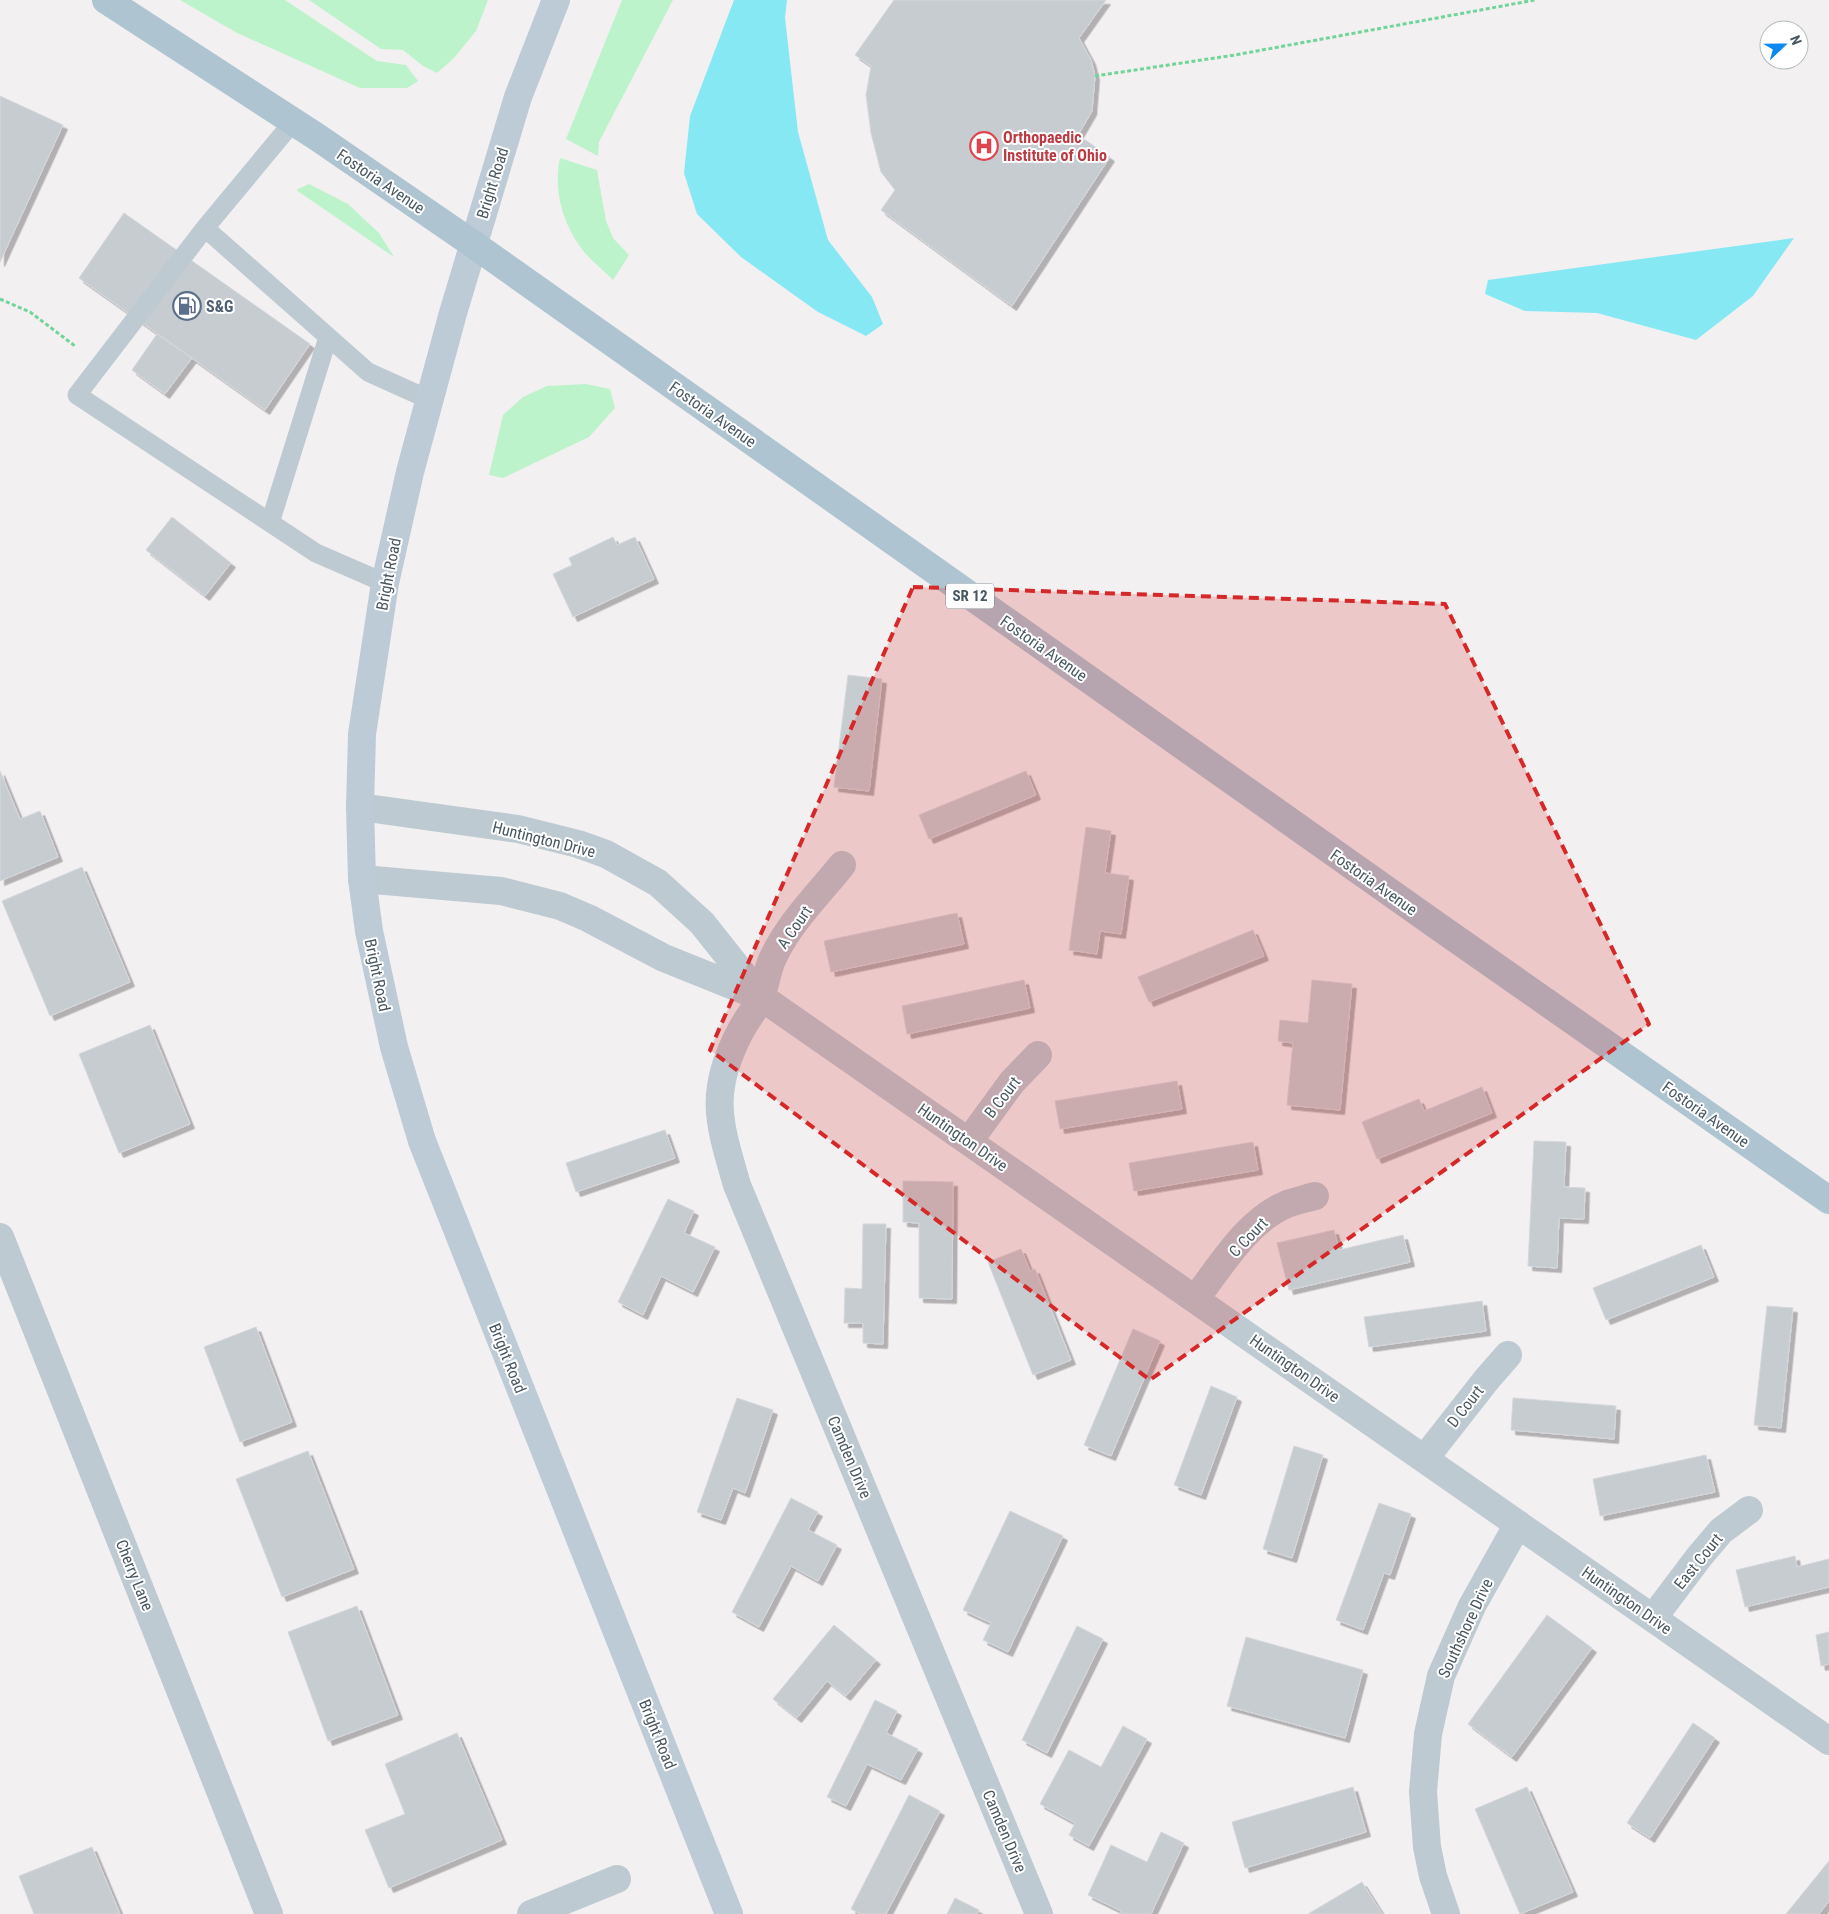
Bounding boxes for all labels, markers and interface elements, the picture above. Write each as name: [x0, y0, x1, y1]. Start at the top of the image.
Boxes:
north arrow: [1759, 20, 1809, 70]
text: N: [1787, 33, 1805, 47]
place label: Orthopaedic Institute of Ohio: [1003, 128, 1107, 165]
hospital icon: Orthopaedic Institute of Ohio: [969, 131, 999, 161]
street label: Fostoria Avenue: [333, 145, 428, 218]
street label: Bright Road: [473, 145, 512, 221]
fuel station icon: S&G: [172, 291, 202, 321]
place label: S&G: [206, 297, 233, 316]
street label: Fostoria Avenue: [666, 378, 760, 451]
street label: Bright Road: [372, 536, 405, 612]
road number: SR 12: [946, 584, 994, 608]
street label: Fostoria Avenue: [997, 612, 1091, 685]
street label: Huntington Drive: [490, 818, 597, 861]
street label: Fostoria Avenue: [1327, 846, 1421, 919]
street label: A Court: [773, 902, 816, 952]
street label: Bright Road: [361, 937, 394, 1013]
street label: B Court: [980, 1073, 1025, 1122]
street label: Fostoria Avenue: [1659, 1078, 1753, 1151]
street label: Huntington Drive: [914, 1099, 1011, 1175]
street label: C Court: [1225, 1213, 1272, 1261]
street label: Bright Road: [485, 1321, 530, 1396]
street label: Huntington Drive: [1246, 1330, 1343, 1406]
street label: D Court: [1443, 1381, 1488, 1431]
street label: Camden Drive: [824, 1413, 875, 1501]
street label: East Court: [1670, 1529, 1727, 1593]
street label: Cherry Lane: [112, 1537, 157, 1614]
street label: Huntington Drive: [1578, 1562, 1675, 1638]
street label: Southshore Drive: [1434, 1576, 1497, 1681]
street label: Bright Road: [635, 1697, 680, 1772]
street label: Camden Drive: [979, 1787, 1030, 1875]

